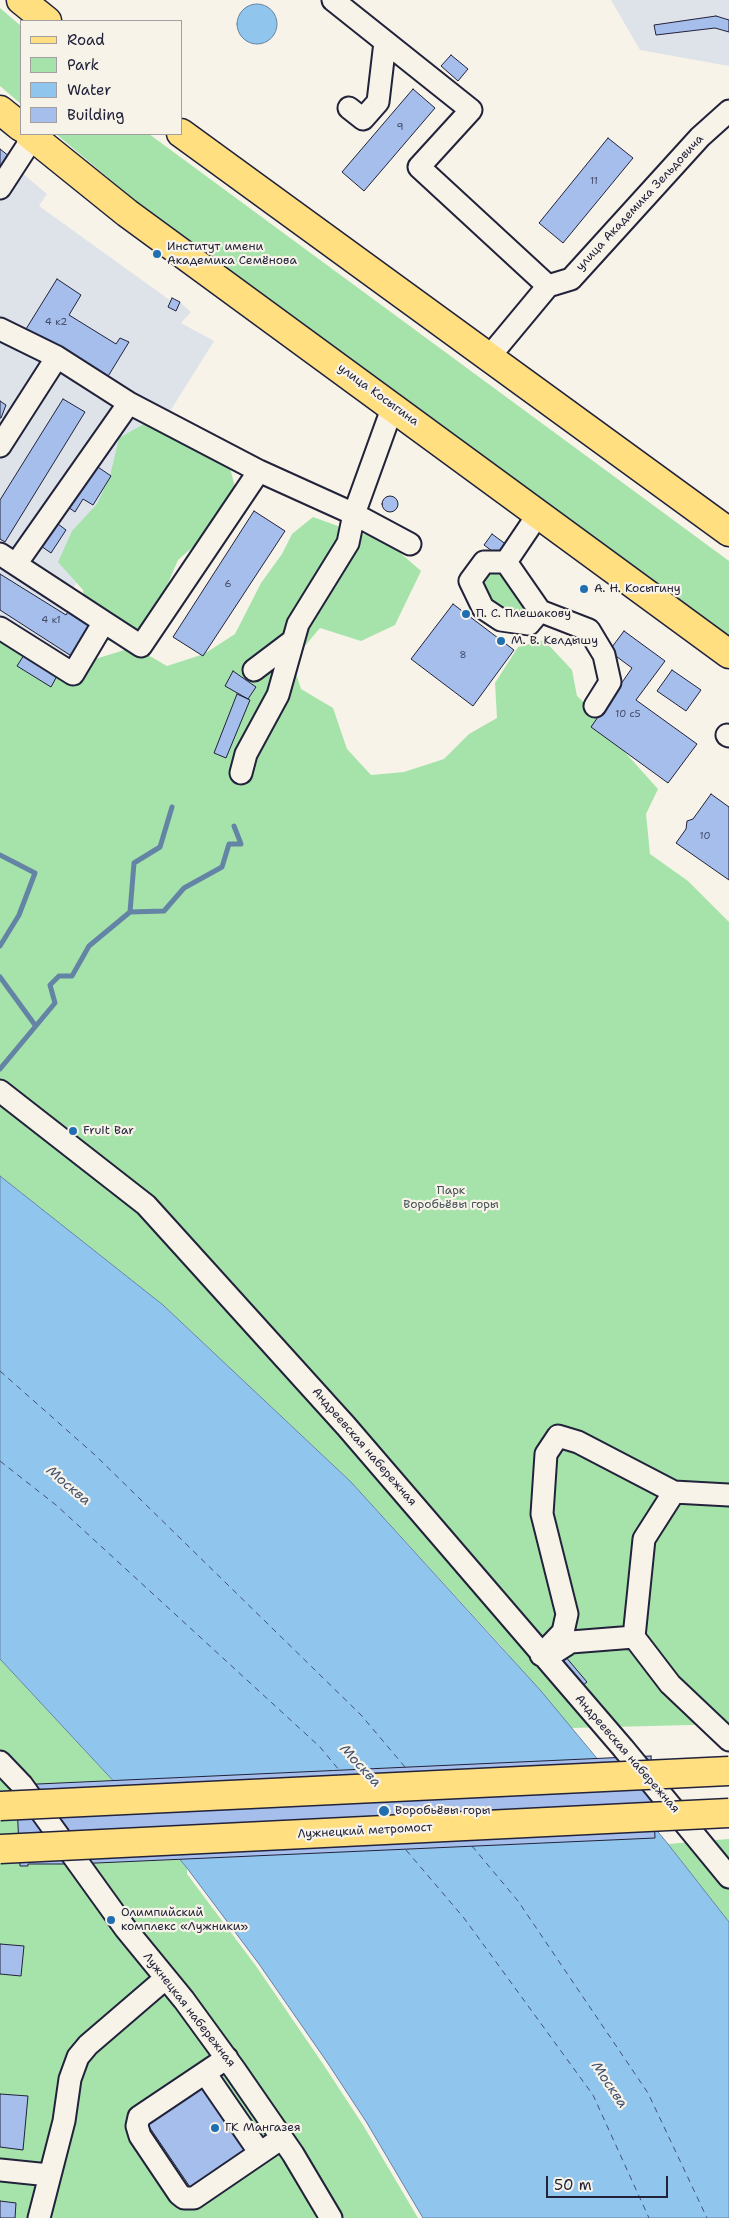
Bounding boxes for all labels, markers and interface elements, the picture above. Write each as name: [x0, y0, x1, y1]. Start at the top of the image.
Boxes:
legend: [20, 20, 182, 135]
text: Road: [67, 30, 105, 50]
text: Park: [67, 55, 99, 75]
text: Water: [67, 80, 111, 100]
text: Building: [67, 105, 124, 125]
house number: 9: [397, 121, 403, 133]
street label: улица Академика Зельдовича: [573, 132, 707, 274]
house number: 11: [590, 175, 598, 187]
place label: Институт имени Академика Семёнова: [167, 240, 297, 268]
marker: Институт имени Академика Семёнова: [151, 248, 163, 260]
house number: 4 к2: [45, 316, 67, 328]
street label: улица Косыгина: [335, 361, 421, 429]
house number: 6: [225, 578, 231, 590]
place label: А. Н. Косыгину: [594, 582, 681, 596]
marker: А. Н. Косыгину: [578, 583, 590, 595]
place label: П. С. Плешакову: [476, 607, 571, 621]
marker: П. С. Плешакову: [460, 608, 472, 620]
house number: 4 к1: [41, 614, 61, 626]
place label: М. В. Келдышу: [511, 634, 598, 648]
marker: М. В. Келдышу: [495, 635, 507, 647]
house number: 8: [460, 649, 466, 661]
house number: 10 с5: [615, 708, 641, 720]
house number: 10: [700, 830, 710, 842]
place label: Fruit Bar: [83, 1124, 134, 1138]
marker: Fruit Bar: [67, 1125, 79, 1137]
park label: Парк Воробьёвы горы: [403, 1184, 499, 1212]
street label: Андреевская набережная: [309, 1385, 419, 1509]
water label: Москва: [42, 1463, 94, 1509]
street label: Андреевская набережная: [572, 1692, 682, 1816]
water label: Москва: [336, 1741, 384, 1791]
marker: Воробьёвы горы: [377, 1804, 391, 1818]
place label: Воробьёвы горы: [395, 1804, 490, 1818]
street label: Лужнецкий метромост: [297, 1820, 433, 1842]
place label: Олимпийский комплекс «Лужники»: [121, 1906, 248, 1934]
marker: Олимпийский комплекс «Лужники»: [105, 1914, 117, 1926]
street label: Лужнецкая набережная: [140, 1950, 238, 2070]
water label: Москва: [587, 2058, 631, 2112]
place label: ГК Мангазея: [225, 2121, 301, 2135]
marker: ГК Мангазея: [209, 2122, 221, 2134]
scale bar: [549, 2166, 672, 2198]
text: 50 m: [554, 2175, 592, 2195]

